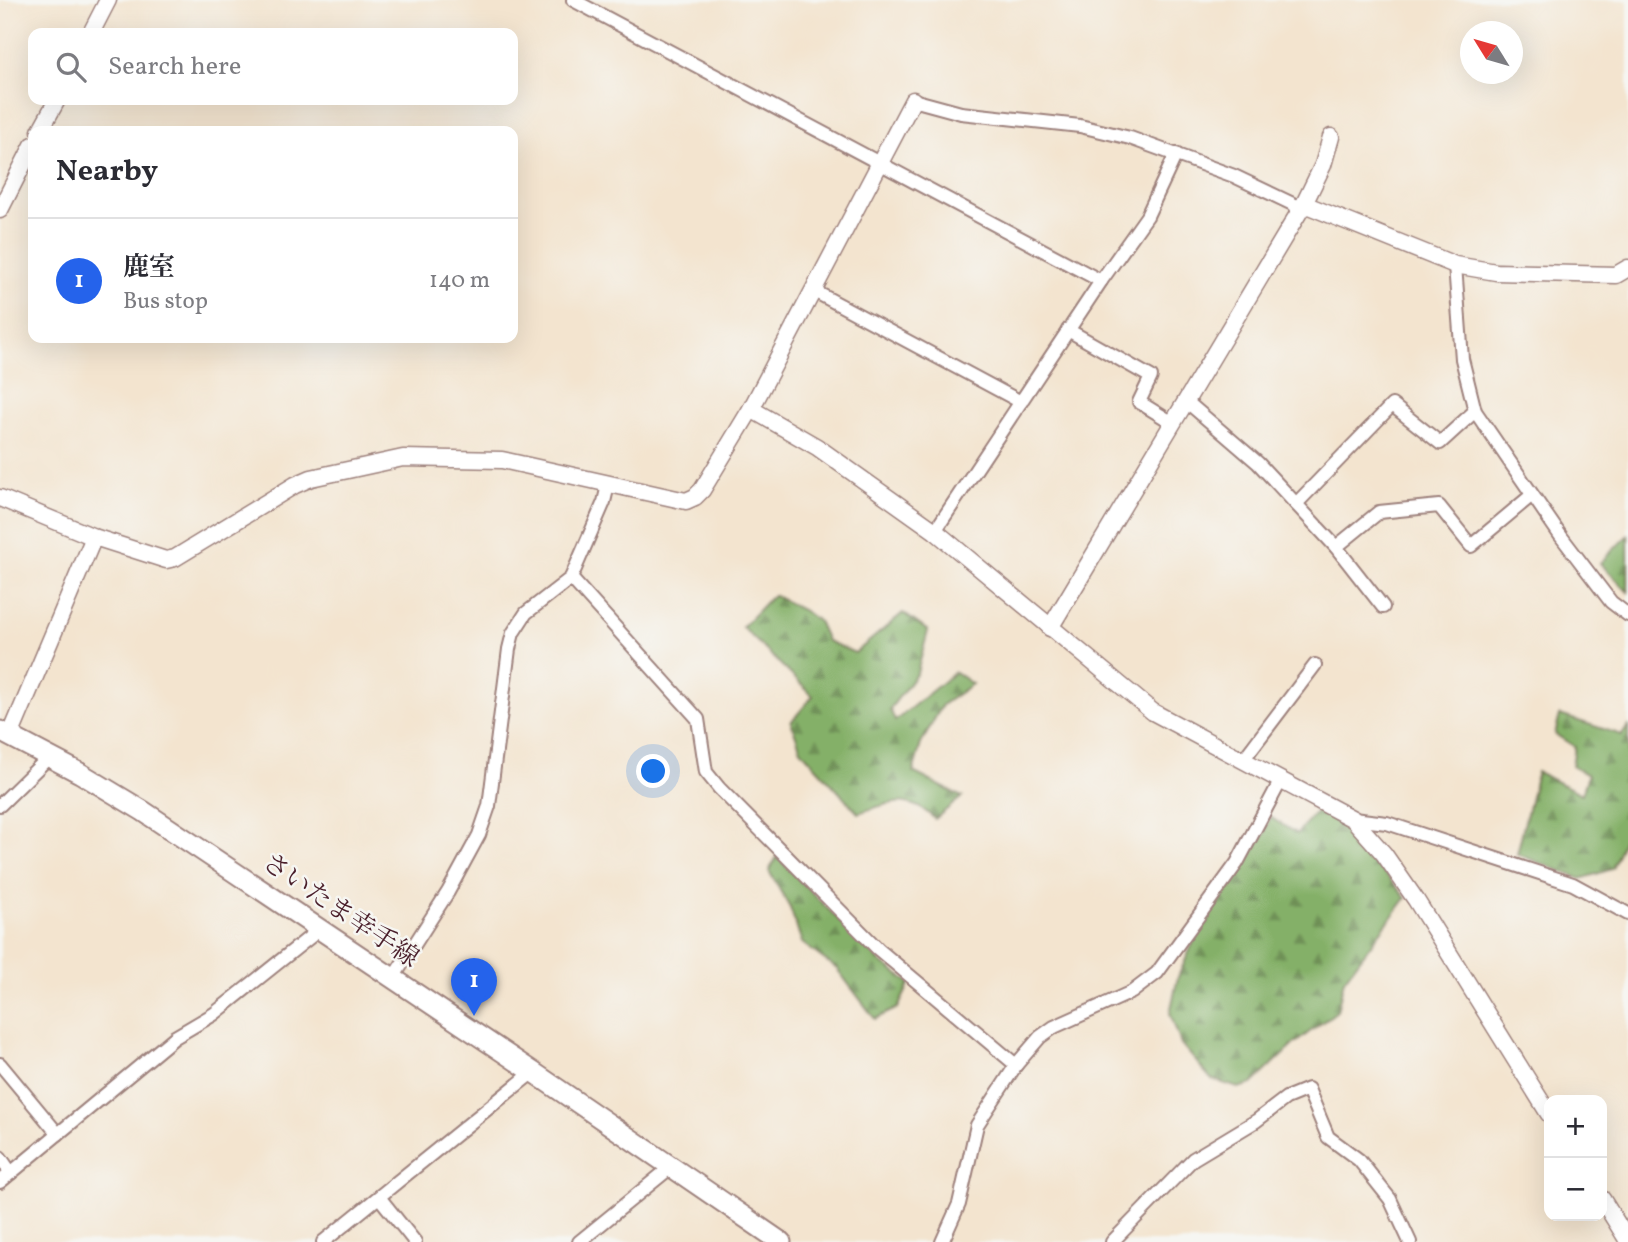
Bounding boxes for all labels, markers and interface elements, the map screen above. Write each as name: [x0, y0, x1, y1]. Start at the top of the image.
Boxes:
north arrow: [1460, 21, 1523, 84]
search box: [28, 28, 518, 105]
icon: search: [52, 48, 90, 86]
text: Search here: [108, 49, 241, 85]
text: Nearby: [56, 151, 158, 193]
text: 鹿室: [123, 250, 175, 286]
text: 1: [74, 265, 84, 297]
text: 140 m: [429, 265, 490, 297]
text: Bus stop: [123, 286, 208, 318]
your location: [636, 754, 670, 788]
street label: さいたま幸手線: [254, 845, 426, 977]
pin: 1: [451, 958, 497, 1016]
map controls: [1544, 1095, 1607, 1221]
button: +: [1544, 1095, 1607, 1158]
button: −: [1544, 1158, 1607, 1221]

